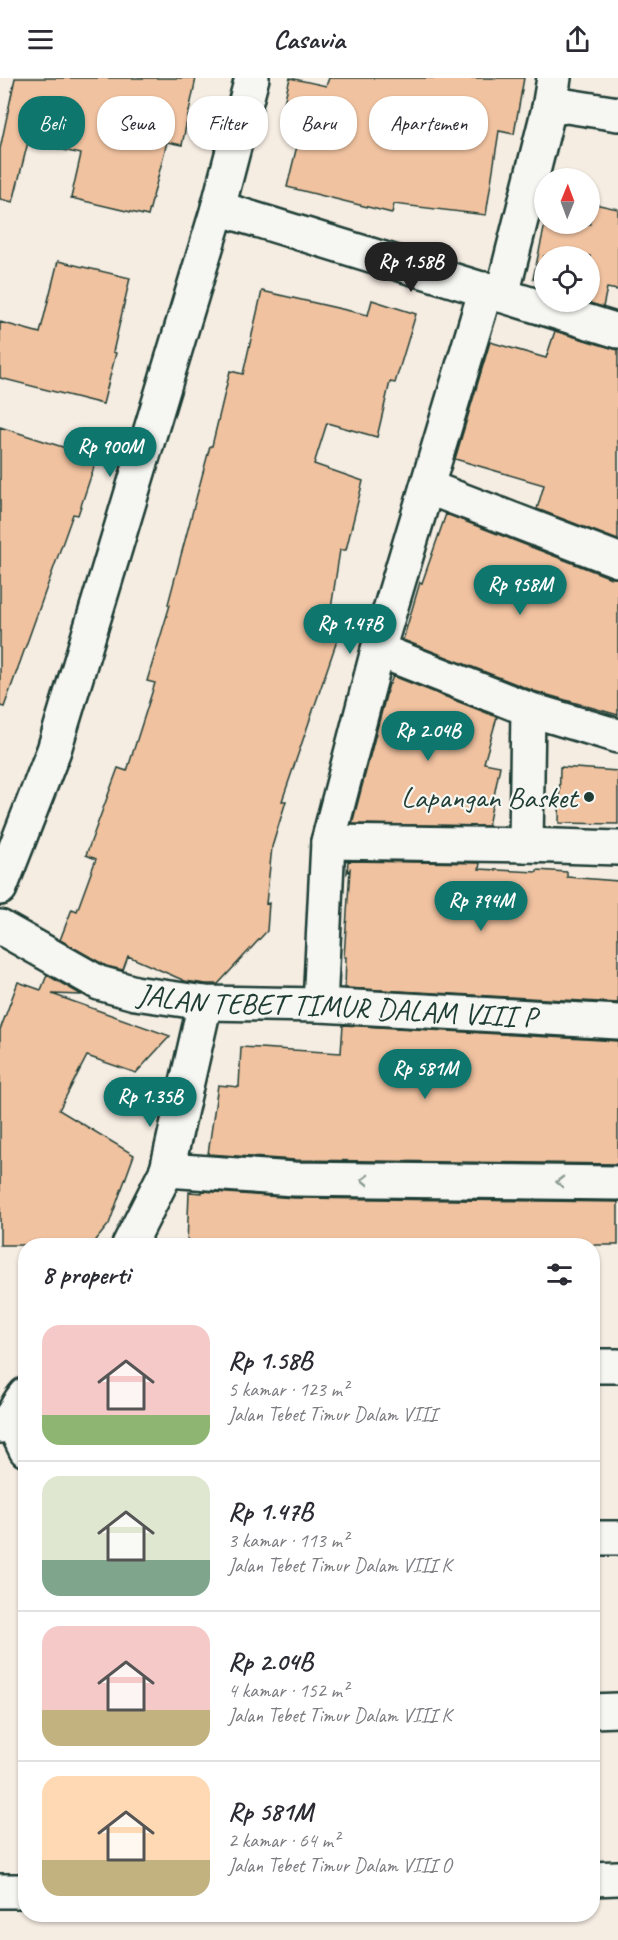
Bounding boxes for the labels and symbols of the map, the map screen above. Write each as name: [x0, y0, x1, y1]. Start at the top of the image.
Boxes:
north arrow: [534, 168, 600, 234]
pin: Rp 1.58B: [349, 242, 473, 293]
pin: Rp 900M: [55, 427, 165, 478]
pin: Rp 958M: [465, 565, 575, 616]
pin: Rp 1.47B: [288, 604, 412, 655]
pin: Rp 2.04B: [366, 711, 490, 762]
place label: Lapangan Basket: [401, 778, 580, 816]
marker: Lapangan Basket: [582, 790, 596, 804]
pin: Rp 794M: [426, 881, 536, 932]
street label: JALAN TEBET TIMUR DALAM VIII P: [133, 974, 542, 1037]
pin: Rp 581M: [370, 1049, 480, 1100]
pin: Rp 1.35B: [88, 1077, 212, 1128]
one-way arrow: [360, 1174, 369, 1186]
one-way arrow: [555, 1176, 564, 1188]

